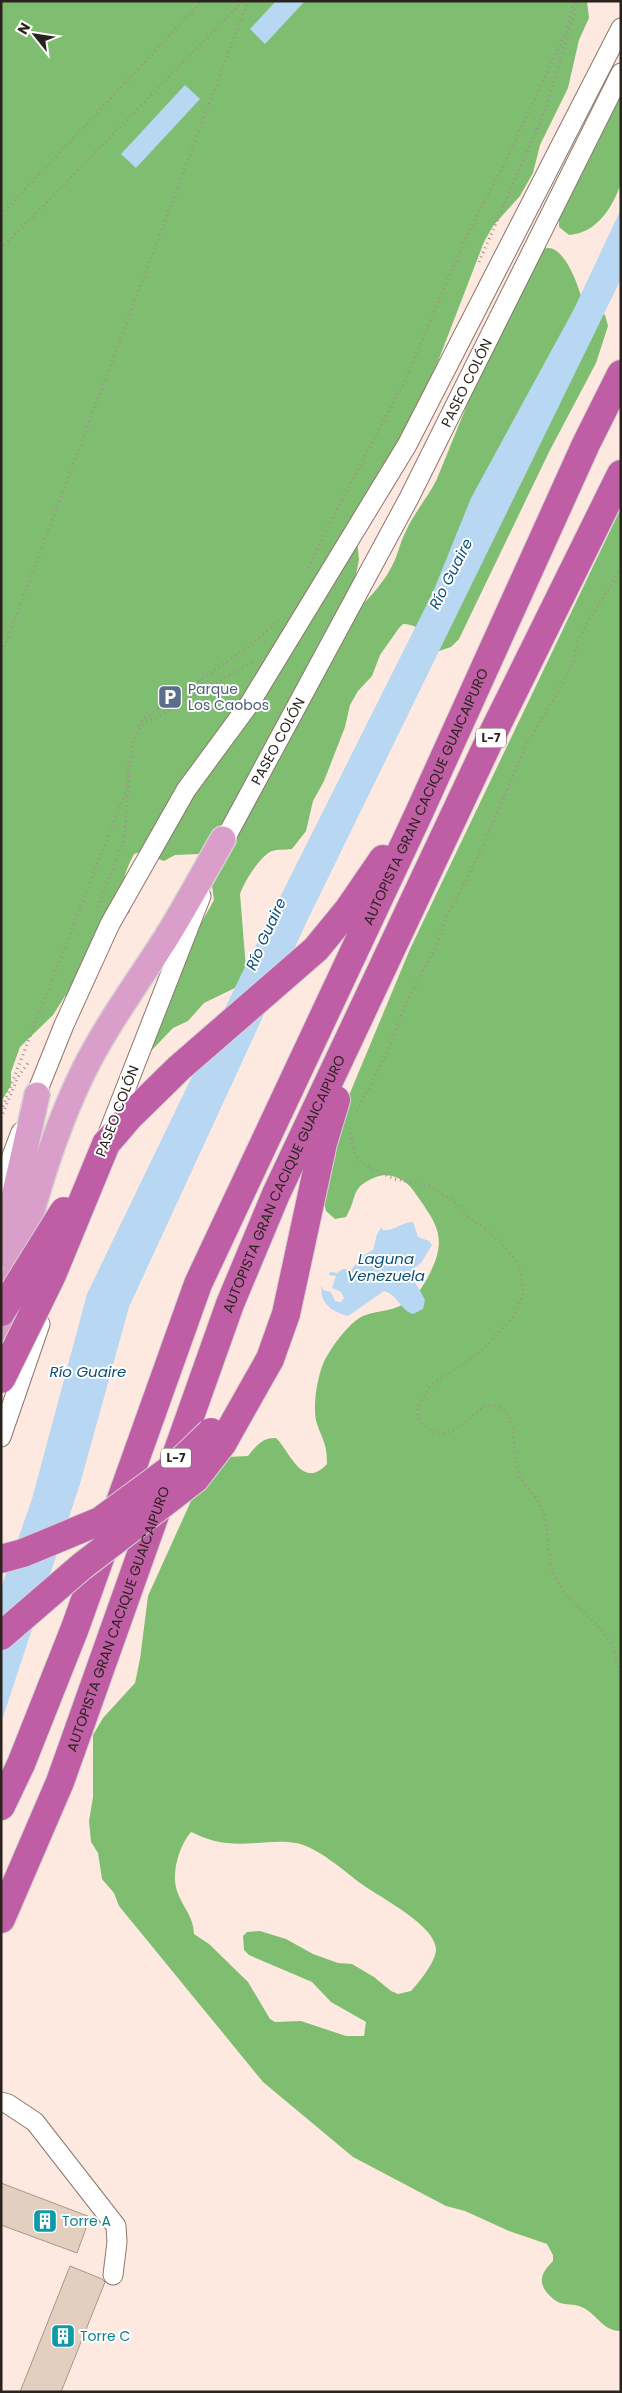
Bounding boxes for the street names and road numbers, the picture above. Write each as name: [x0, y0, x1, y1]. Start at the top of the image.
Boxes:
street label: PASEO COLÓN: [436, 335, 497, 430]
street label: AUTOPISTA GRAN CACIQUE GUAICAIPURO: [358, 665, 493, 928]
street label: PASEO COLÓN: [246, 694, 310, 788]
road number: L-7: [476, 728, 506, 748]
street label: AUTOPISTA GRAN CACIQUE GUAICAIPURO: [218, 1052, 350, 1316]
street label: PASEO COLÓN: [90, 1062, 144, 1160]
road number: L-7: [161, 1449, 191, 1468]
street label: AUTOPISTA GRAN CACIQUE GUAICAIPURO: [61, 1484, 174, 1755]

